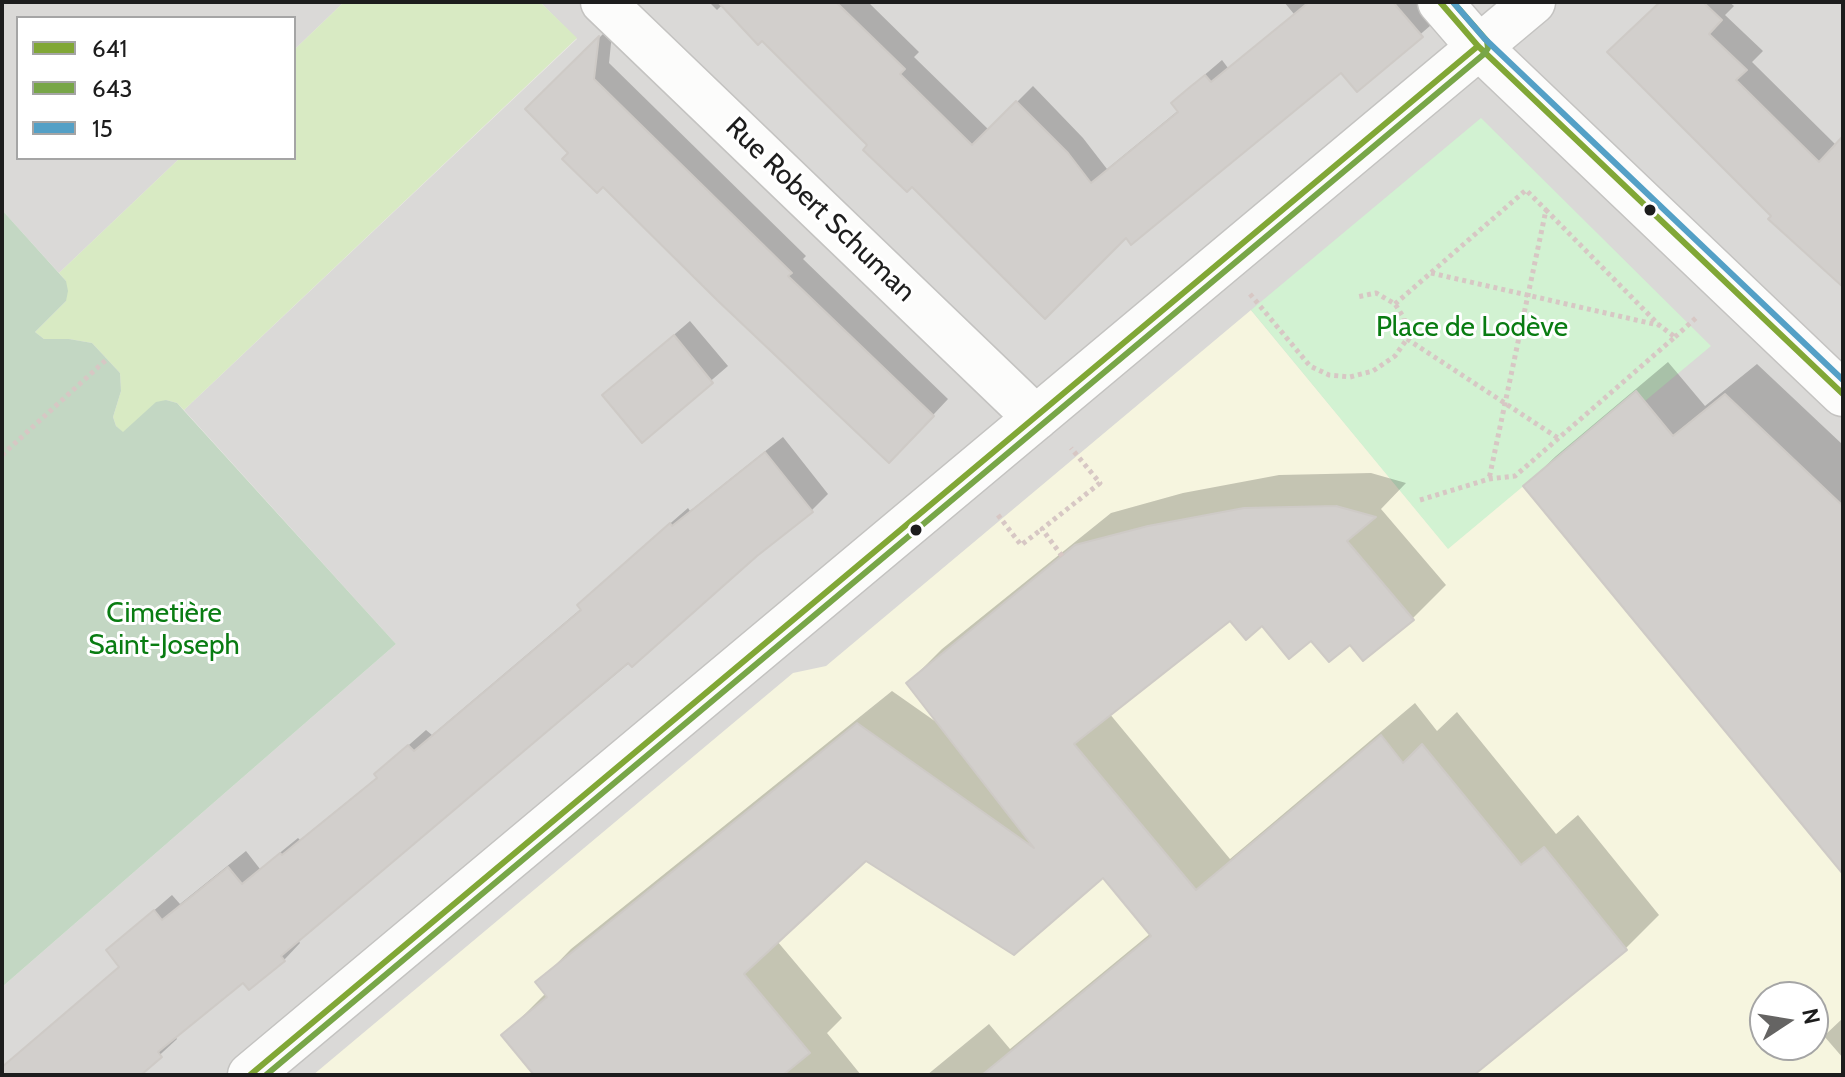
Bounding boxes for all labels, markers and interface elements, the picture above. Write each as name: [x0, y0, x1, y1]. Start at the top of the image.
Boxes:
legend: [16, 16, 296, 160]
text: 641: [92, 34, 127, 63]
text: 643: [92, 74, 133, 103]
street label: Rue Robert Schuman: [718, 111, 922, 309]
text: 15: [92, 114, 113, 143]
unlabelled marker: [1642, 202, 1658, 218]
park label: Place de Lodève: [1376, 311, 1568, 345]
unlabelled marker: [908, 522, 924, 538]
park label: Cimetière Saint-Joseph: [88, 597, 240, 663]
north arrow: [1749, 981, 1829, 1061]
text: N: [1796, 1006, 1826, 1027]

